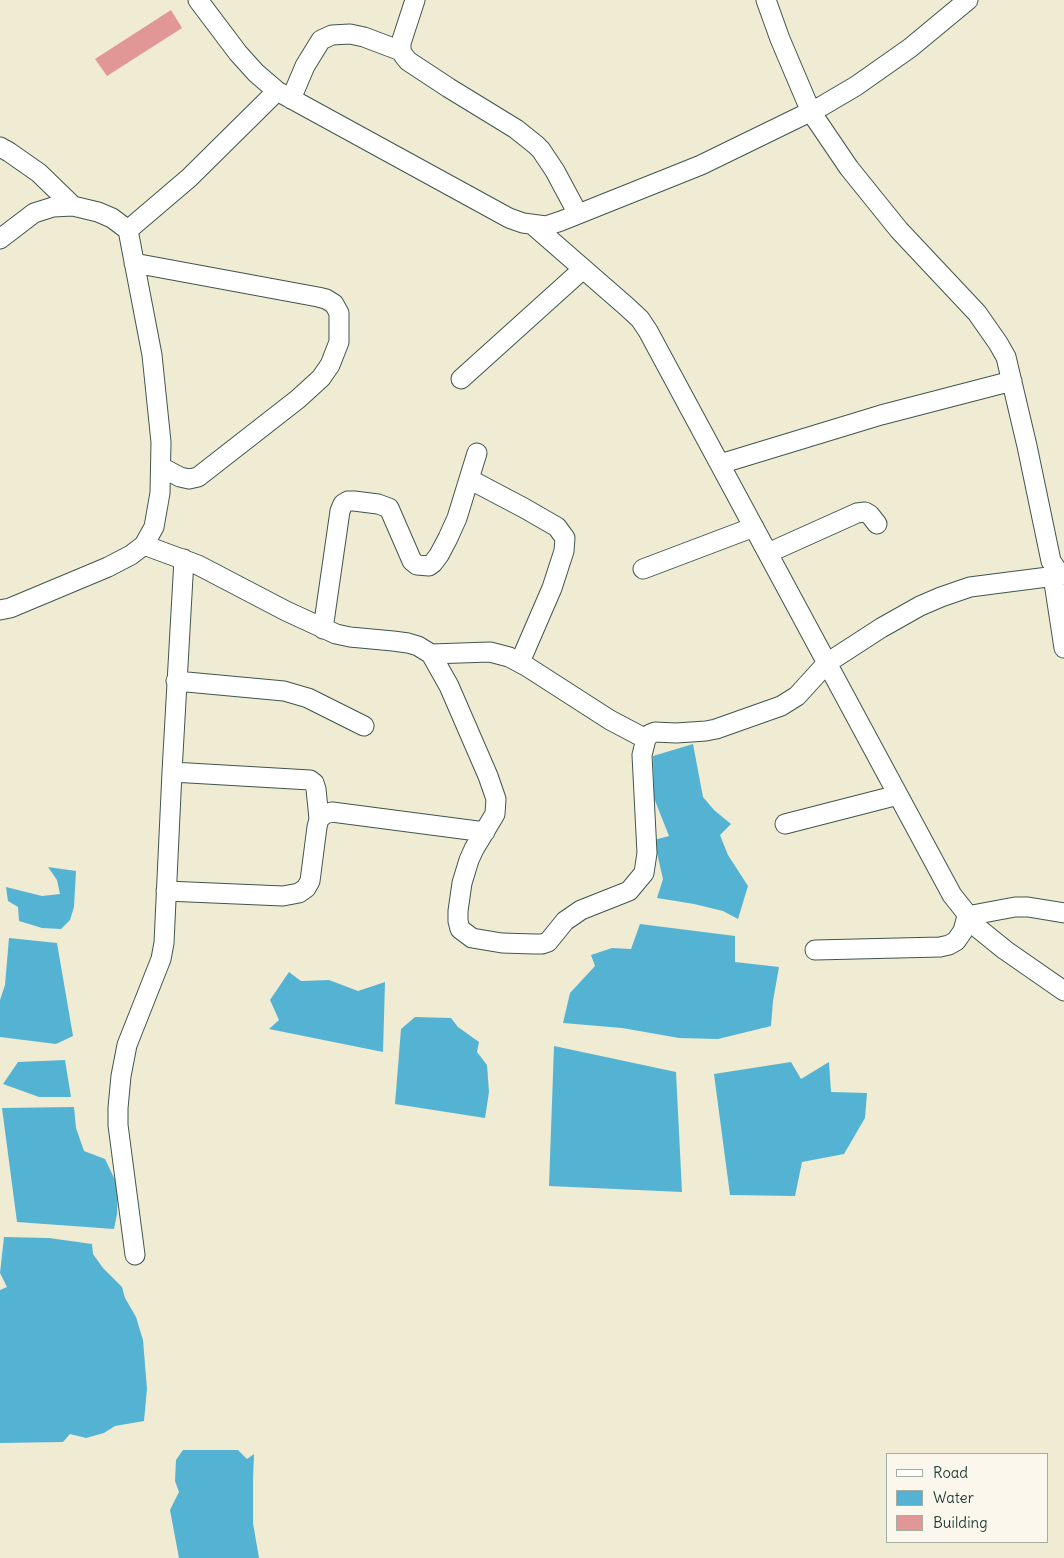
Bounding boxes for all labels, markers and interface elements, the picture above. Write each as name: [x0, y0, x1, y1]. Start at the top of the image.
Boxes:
legend: [886, 1453, 1049, 1543]
text: Road: [933, 1463, 968, 1482]
text: Water: [933, 1488, 974, 1507]
text: Building: [933, 1513, 988, 1532]

